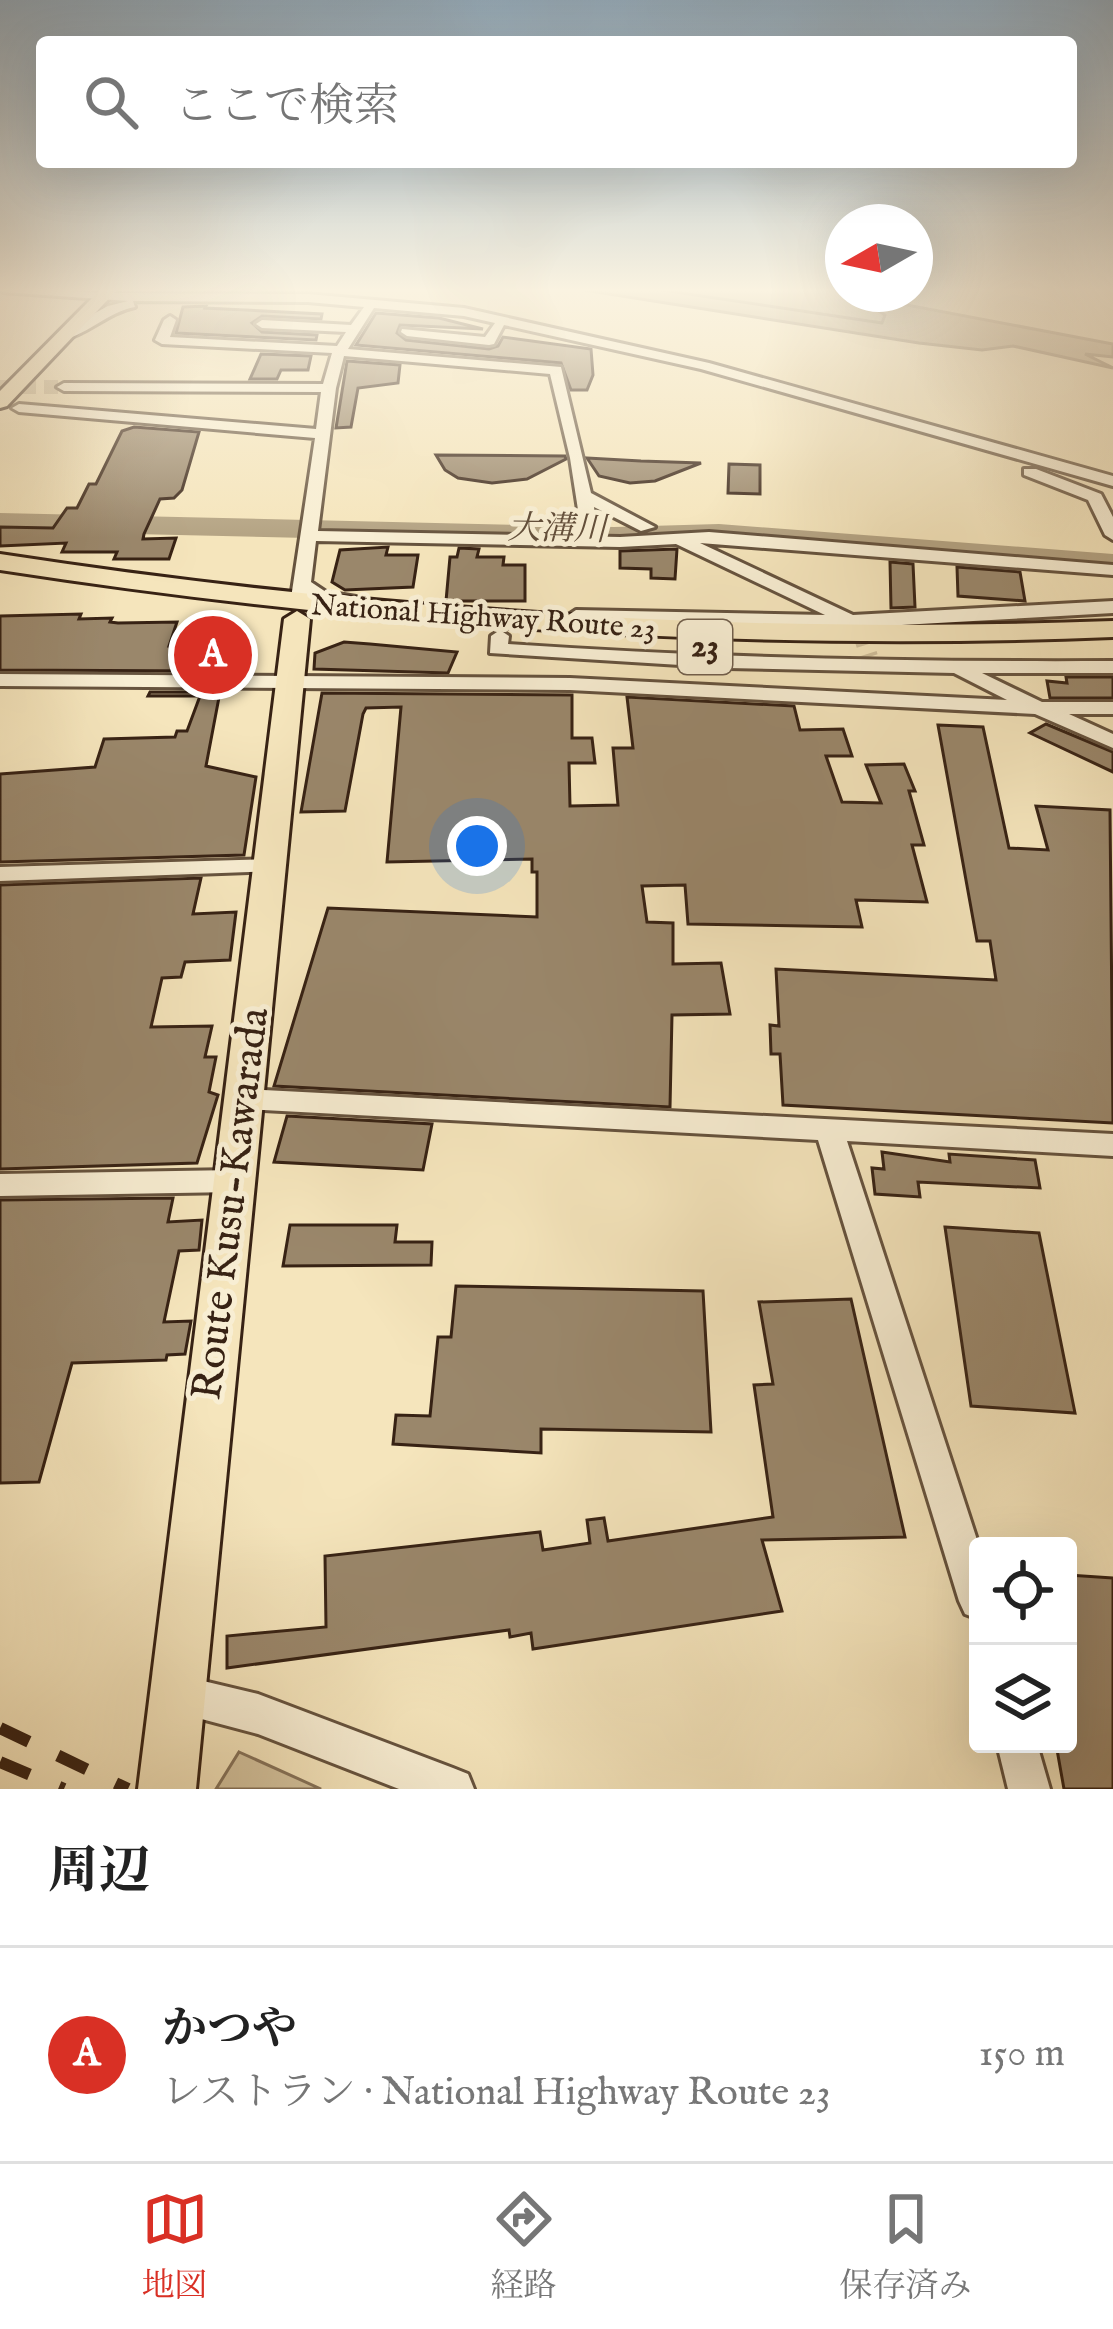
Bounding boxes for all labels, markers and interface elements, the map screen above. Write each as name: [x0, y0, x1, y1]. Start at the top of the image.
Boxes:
search box: [36, 36, 1077, 168]
icon: search: [78, 69, 144, 135]
text: ここで検索: [174, 79, 399, 136]
north arrow: [825, 204, 933, 312]
water label: 大溝川: [507, 508, 610, 552]
street label: National Highway Route 23: [309, 587, 657, 649]
pin: A: [174, 610, 252, 700]
road number: 23: [678, 620, 732, 674]
your location: [447, 816, 507, 876]
street label: Route Kusu-Kawarada: [182, 1004, 282, 1403]
map controls: [969, 1537, 1077, 1753]
button: locate: [969, 1537, 1077, 1645]
button: layers: [969, 1645, 1077, 1753]
text: 周辺: [48, 1841, 150, 1906]
text: かつや: [162, 2002, 297, 2059]
text: A: [74, 2030, 100, 2079]
text: 150 m: [979, 2030, 1065, 2079]
text: レストラン · National Highway Route 23: [162, 2069, 831, 2118]
tab: 地図: [142, 2186, 208, 2308]
tab: 経路: [491, 2186, 557, 2308]
tab: 保存済み: [840, 2186, 972, 2308]

